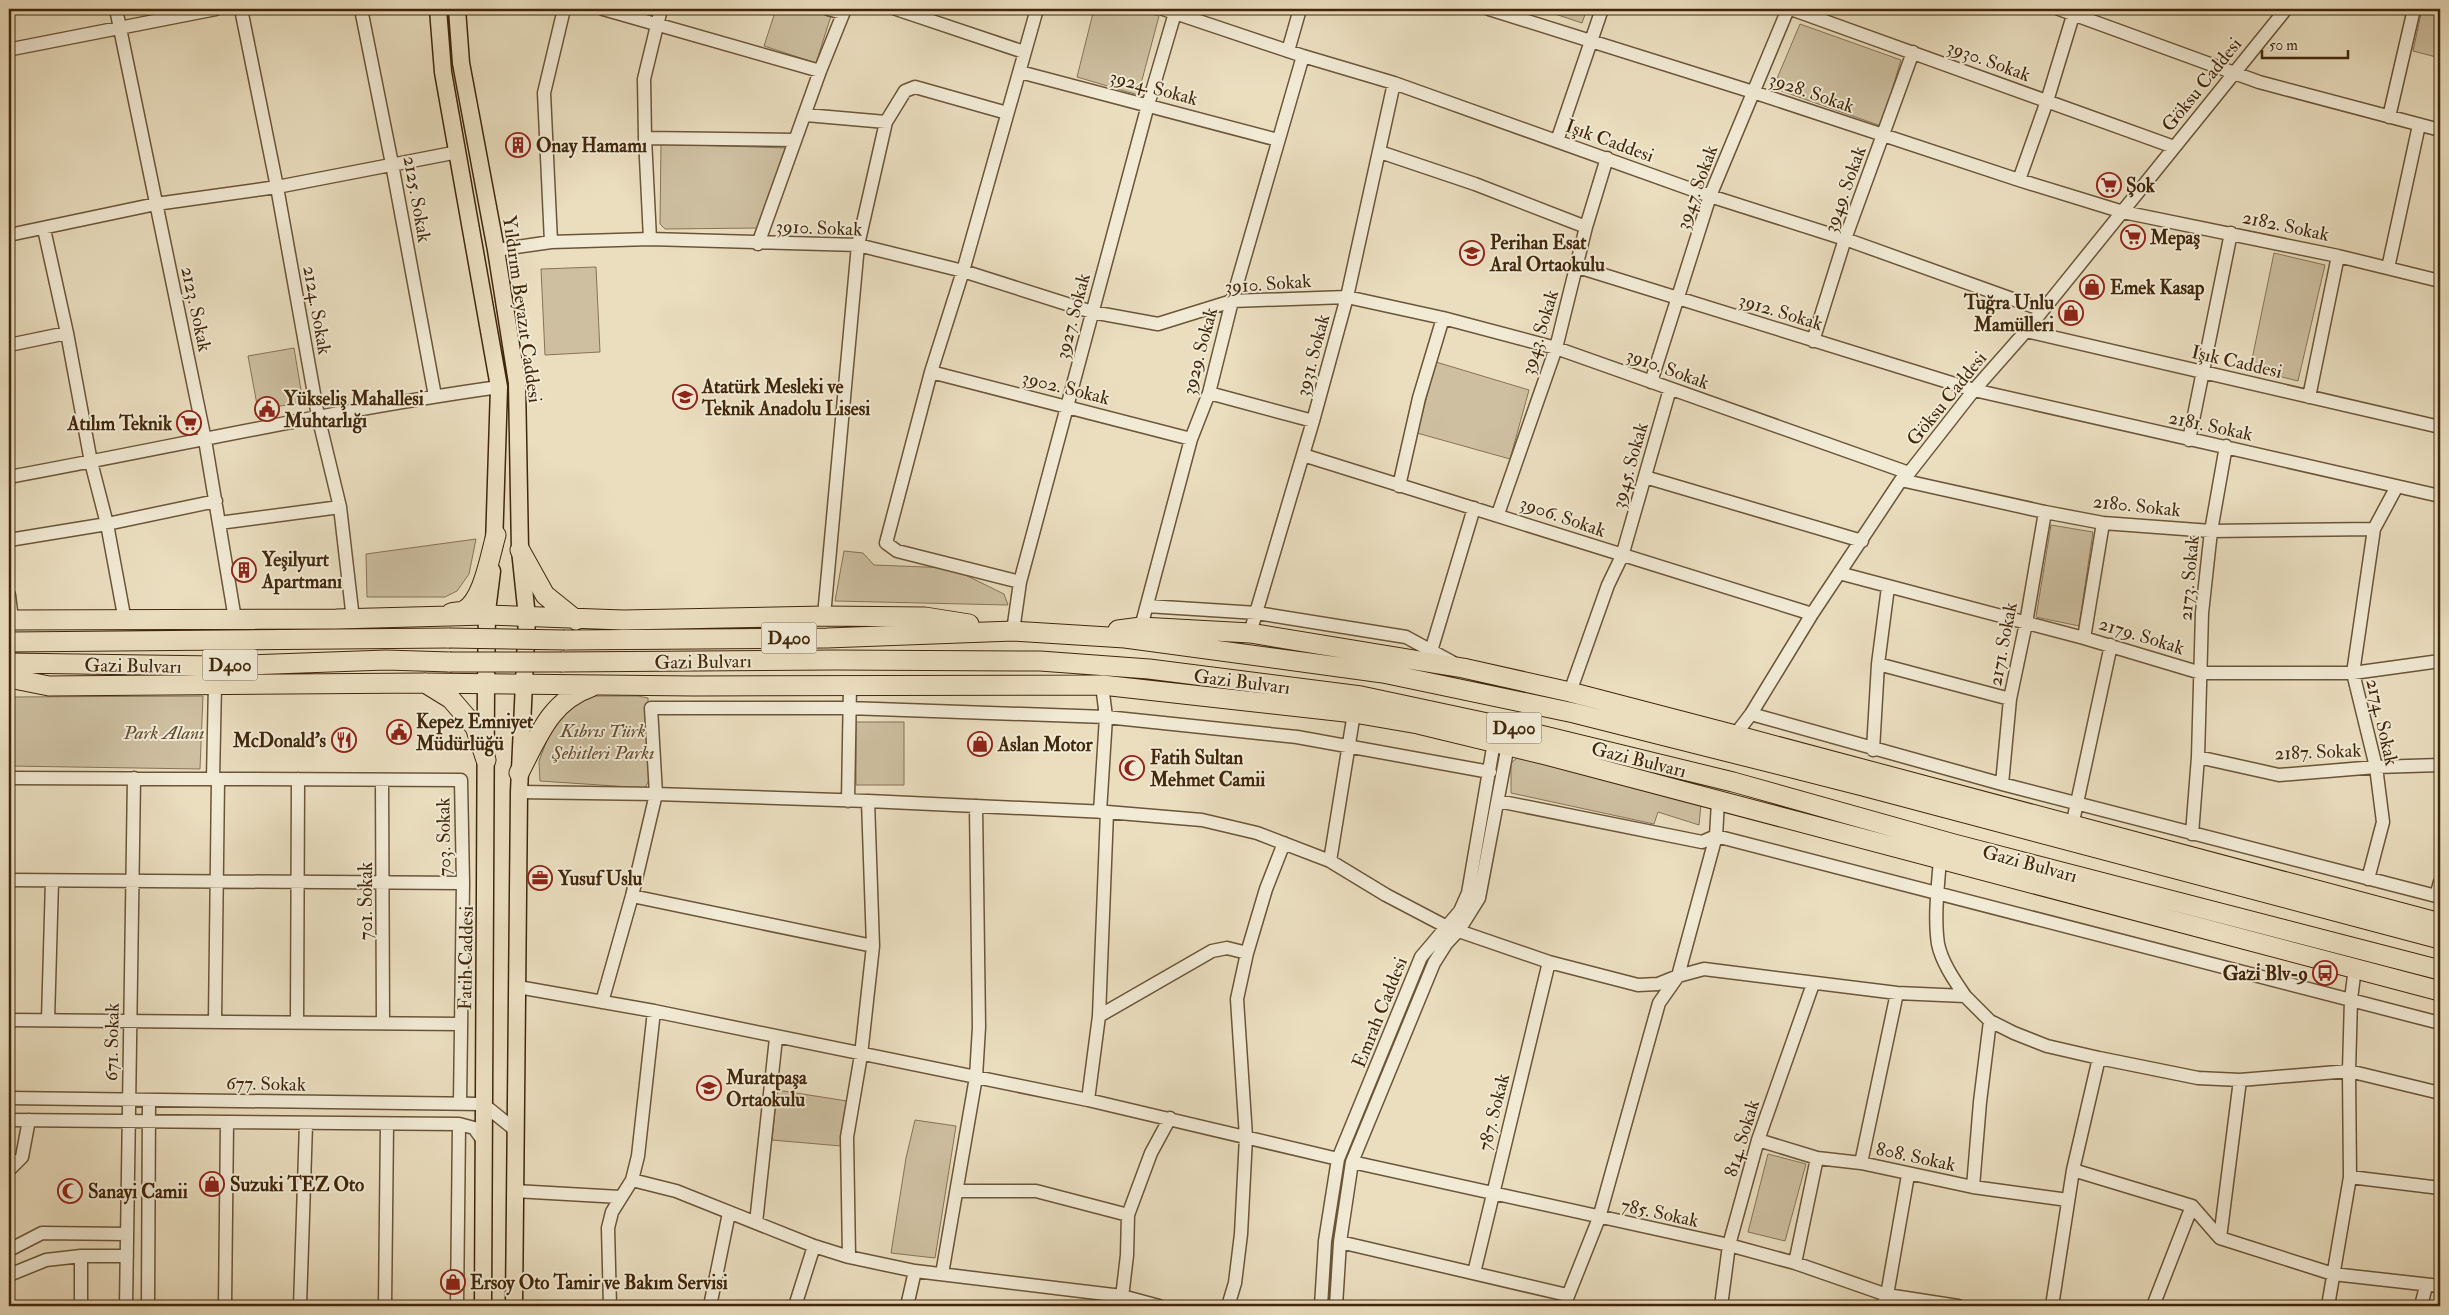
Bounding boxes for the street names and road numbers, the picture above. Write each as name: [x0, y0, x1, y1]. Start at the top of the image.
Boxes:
street label: Göksu Caddesi: [2157, 33, 2247, 137]
street label: 3930. Sokak: [1944, 35, 2034, 87]
street label: 3924. Sokak: [1107, 65, 1201, 111]
street label: 3928. Sokak: [1766, 67, 1858, 119]
street label: Işık Caddesi: [1562, 114, 1657, 168]
street label: 3947. Sokak: [1671, 142, 1723, 233]
street label: 3949. Sokak: [1818, 143, 1872, 236]
street label: 2125. Sokak: [398, 154, 436, 244]
street label: 2182. Sokak: [2240, 205, 2331, 247]
street label: Yıldırım Beyazıt Caddesi: [497, 214, 547, 404]
street label: 3910. Sokak: [775, 214, 863, 242]
street label: 2123. Sokak: [175, 264, 217, 354]
street label: 2124. Sokak: [297, 264, 337, 357]
street label: 3910. Sokak: [1224, 269, 1312, 299]
street label: 3927. Sokak: [1050, 271, 1096, 362]
street label: 3943. Sokak: [1516, 287, 1564, 378]
street label: 3912. Sokak: [1736, 288, 1826, 336]
street label: 3929. Sokak: [1177, 305, 1223, 398]
street label: 3931. Sokak: [1290, 311, 1335, 399]
street label: Işık Caddesi: [2189, 340, 2284, 384]
street label: 3910. Sokak: [1623, 343, 1712, 395]
street label: Göksu Caddesi: [1902, 347, 1992, 451]
street label: 3902. Sokak: [1019, 365, 1112, 410]
street label: 2181. Sokak: [2167, 405, 2255, 447]
street label: 3945. Sokak: [1606, 419, 1654, 511]
street label: 2180. Sokak: [2092, 489, 2182, 523]
street label: 3906. Sokak: [1516, 491, 1609, 543]
street label: 2173. Sokak: [2173, 534, 2205, 622]
street label: 2171. Sokak: [1983, 600, 2023, 688]
street label: 2179. Sokak: [2096, 612, 2187, 660]
road number: D400: [762, 622, 816, 654]
street label: Gazi Bulvarı: [654, 649, 752, 675]
road number: D400: [202, 650, 258, 680]
street label: Gazi Bulvarı: [84, 653, 182, 679]
street label: Gazi Bulvarı: [1192, 664, 1292, 700]
street label: 2174. Sokak: [2360, 676, 2404, 768]
road number: D400: [1486, 712, 1542, 744]
street label: Gazi Bulvarı: [1589, 737, 1689, 783]
street label: 2187. Sokak: [2274, 738, 2362, 766]
street label: 703. Sokak: [431, 797, 457, 877]
street label: Gazi Bulvarı: [1980, 840, 2080, 888]
street label: 701. Sokak: [354, 862, 378, 940]
street label: Fatih Caddesi: [453, 906, 479, 1010]
street label: Emrah Caddesi: [1347, 954, 1413, 1071]
street label: 671. Sokak: [99, 1003, 125, 1081]
street label: 677. Sokak: [226, 1071, 306, 1097]
street label: 787. Sokak: [1473, 1071, 1515, 1154]
street label: 814. Sokak: [1719, 1097, 1765, 1180]
street label: 808. Sokak: [1874, 1137, 1958, 1177]
street label: 785. Sokak: [1619, 1193, 1701, 1233]

